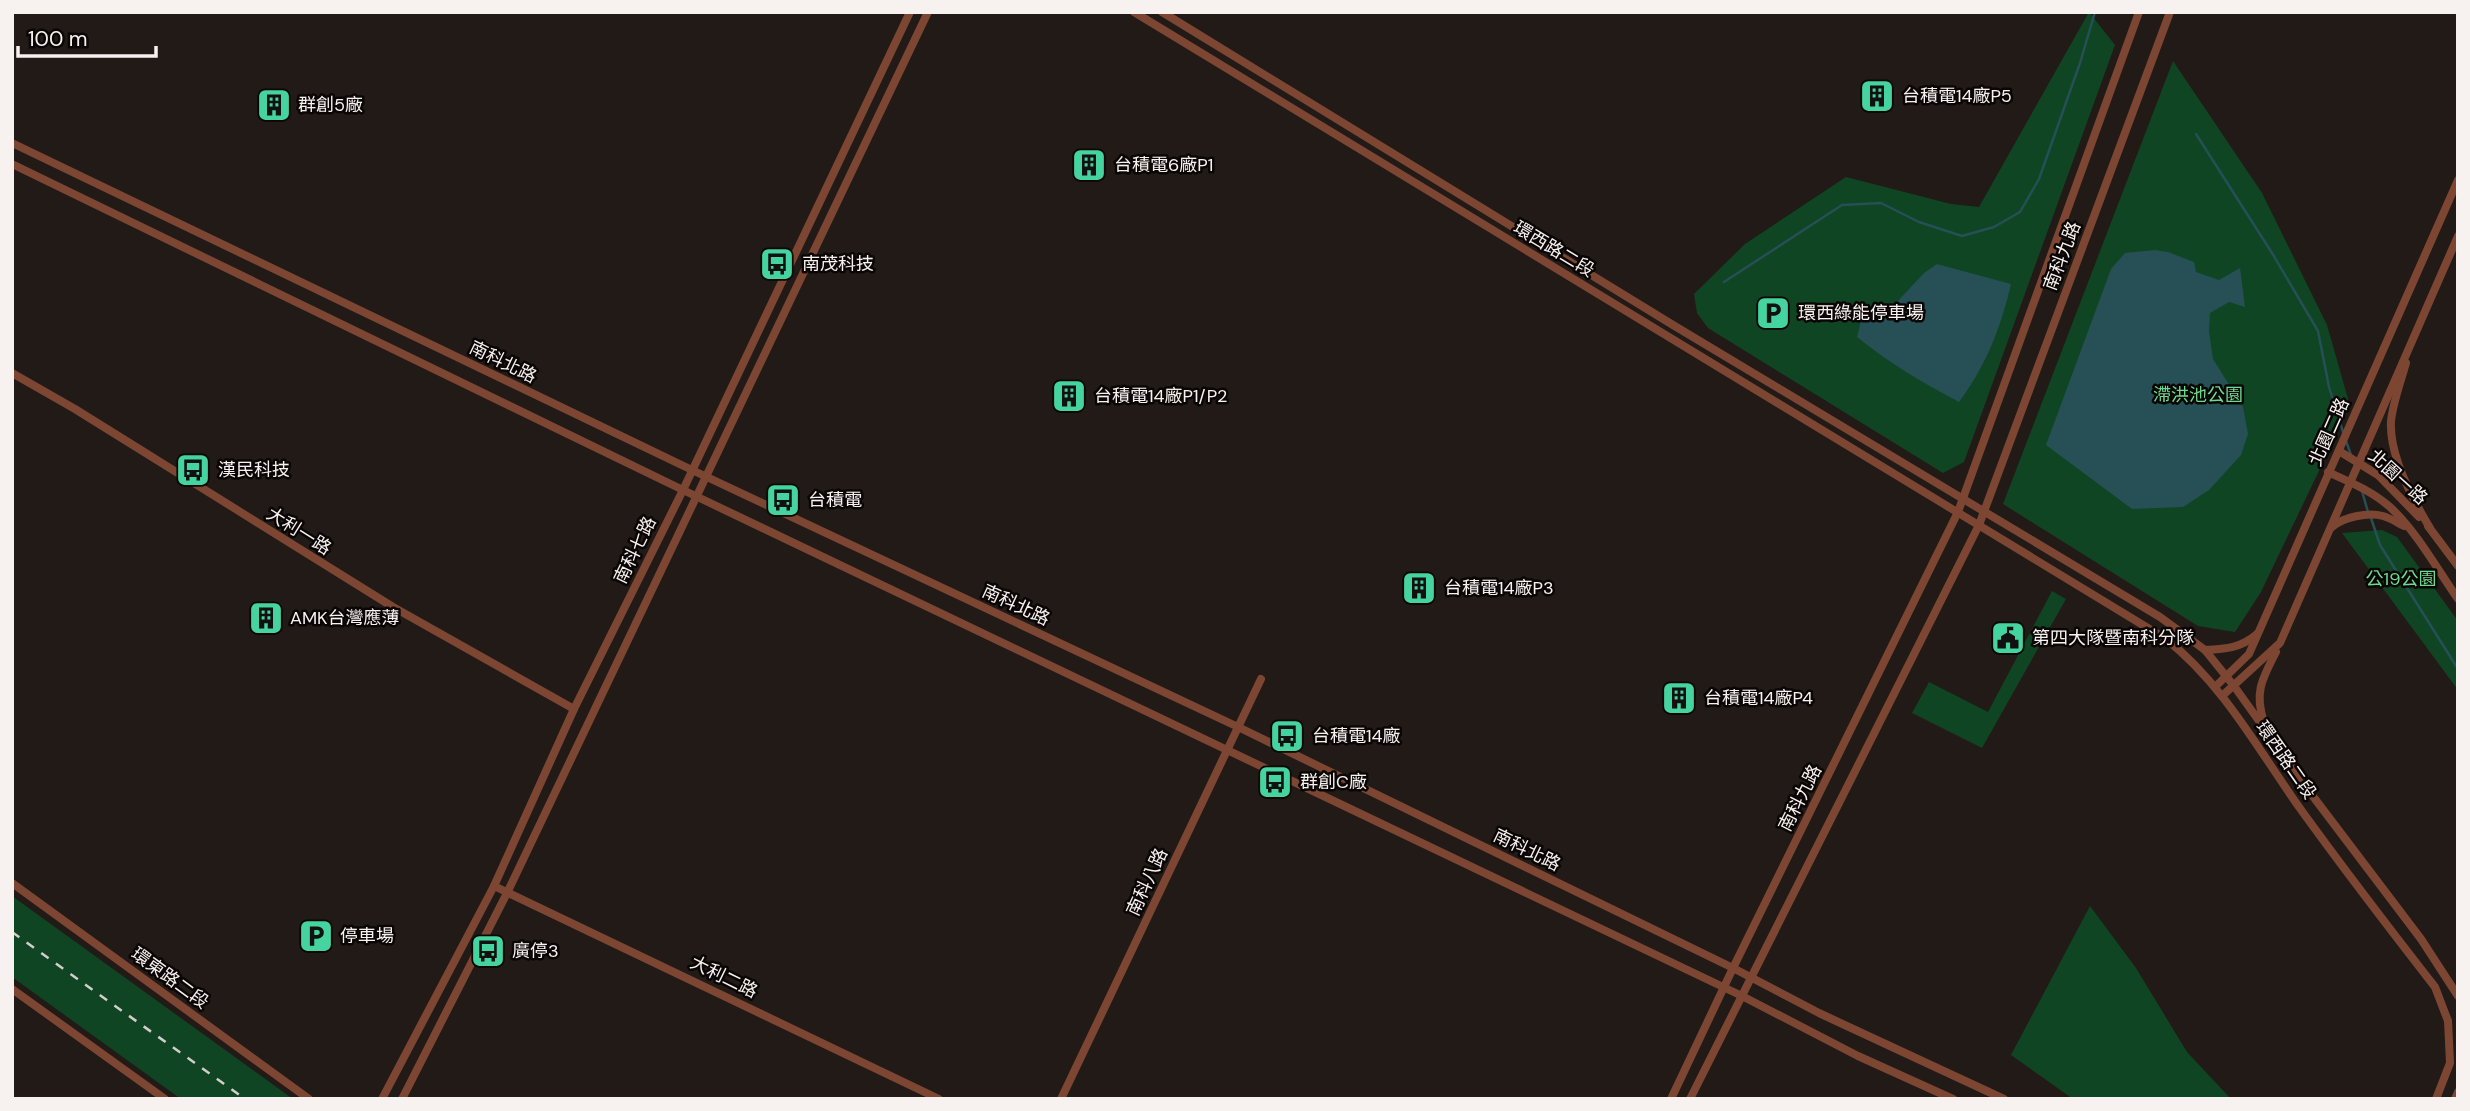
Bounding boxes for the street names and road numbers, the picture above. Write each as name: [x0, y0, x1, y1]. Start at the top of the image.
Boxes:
street label: 環西路二段: [1509, 216, 1599, 282]
street label: 南科九路: [2038, 218, 2086, 294]
street label: 南科北路: [465, 335, 541, 389]
street label: 北園二路: [2303, 394, 2355, 470]
street label: 北園一路: [2363, 444, 2433, 510]
street label: 大利一路: [262, 502, 336, 560]
street label: 南科七路: [608, 512, 662, 588]
street label: 南科北路: [978, 579, 1054, 631]
street label: 環西路二段: [2250, 716, 2322, 804]
street label: 南科九路: [1773, 760, 1827, 836]
street label: 南科北路: [1489, 823, 1565, 877]
street label: 南科八路: [1121, 844, 1173, 920]
street label: 環東路二段: [127, 942, 213, 1014]
street label: 大利二路: [686, 950, 762, 1004]

